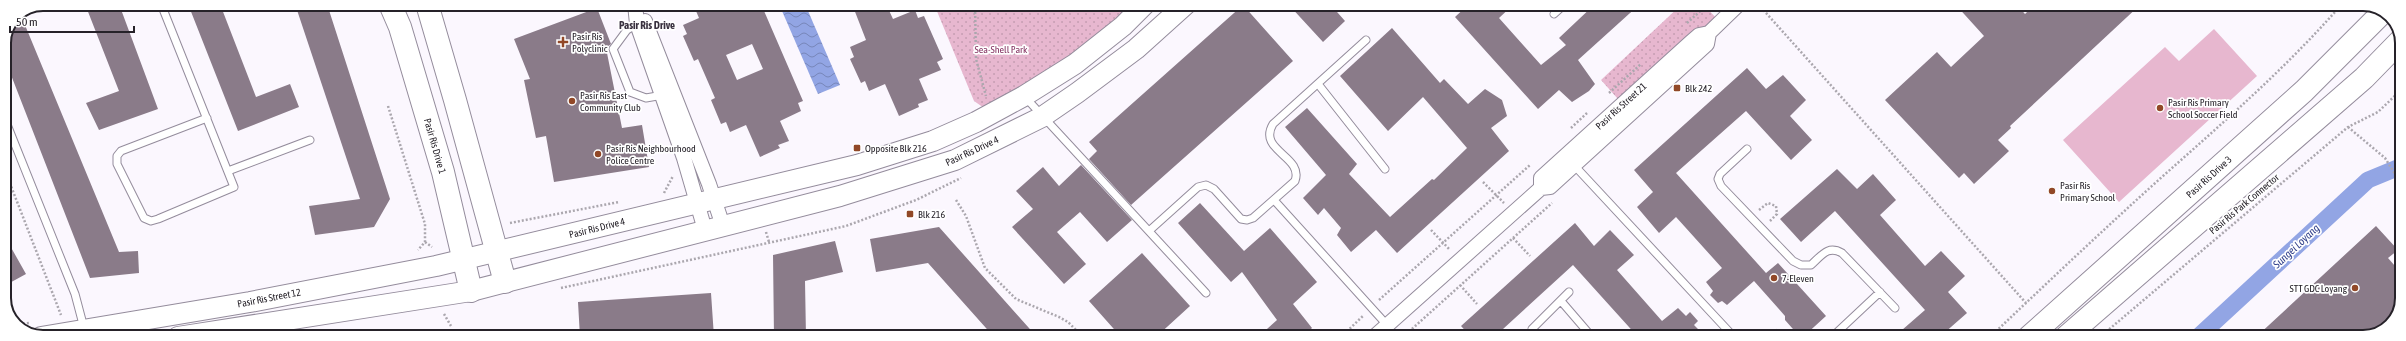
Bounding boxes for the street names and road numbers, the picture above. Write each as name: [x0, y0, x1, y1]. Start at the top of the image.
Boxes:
street label: Pasir Ris Street 21: [1593, 80, 1649, 132]
street label: Pasir Ris Drive 1: [422, 117, 448, 175]
street label: Pasir Ris Drive 4: [944, 134, 1001, 168]
street label: Pasir Ris Drive 3: [2184, 154, 2234, 200]
street label: Pasir Ris Park Connector: [2207, 171, 2282, 236]
street label: Pasir Ris Drive 4: [568, 216, 626, 240]
street label: Pasir Ris Street 12: [236, 286, 302, 310]

